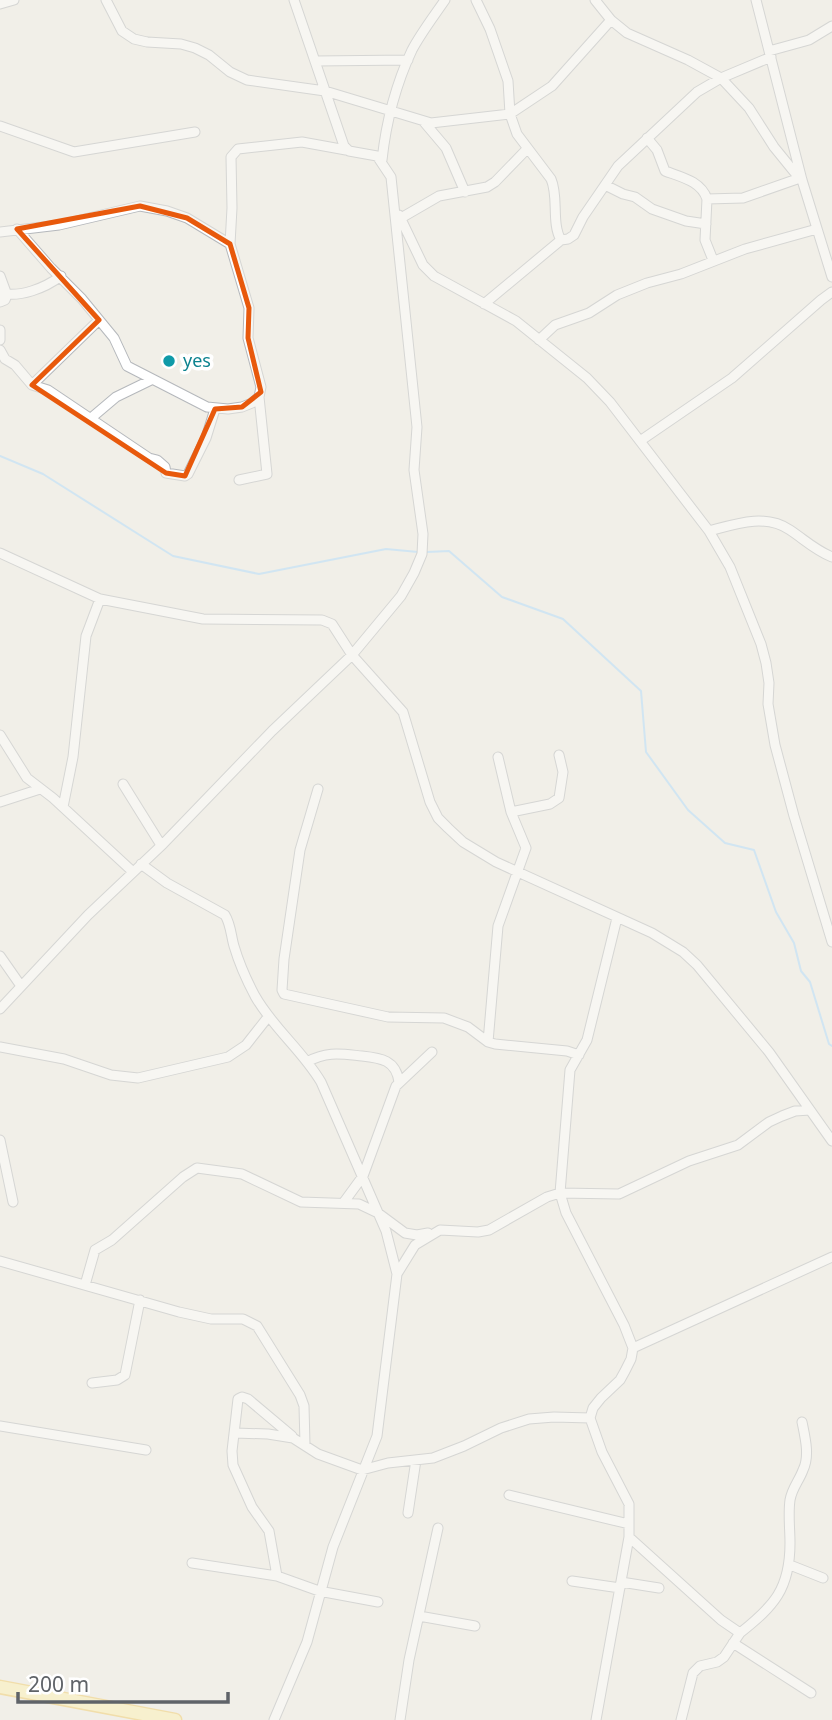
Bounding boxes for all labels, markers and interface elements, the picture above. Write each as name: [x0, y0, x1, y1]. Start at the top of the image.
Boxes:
place label: yes: [183, 348, 211, 372]
marker: yes: [161, 353, 177, 369]
scale bar: [18, 1660, 228, 1704]
text: 200 m: [28, 1670, 89, 1698]

